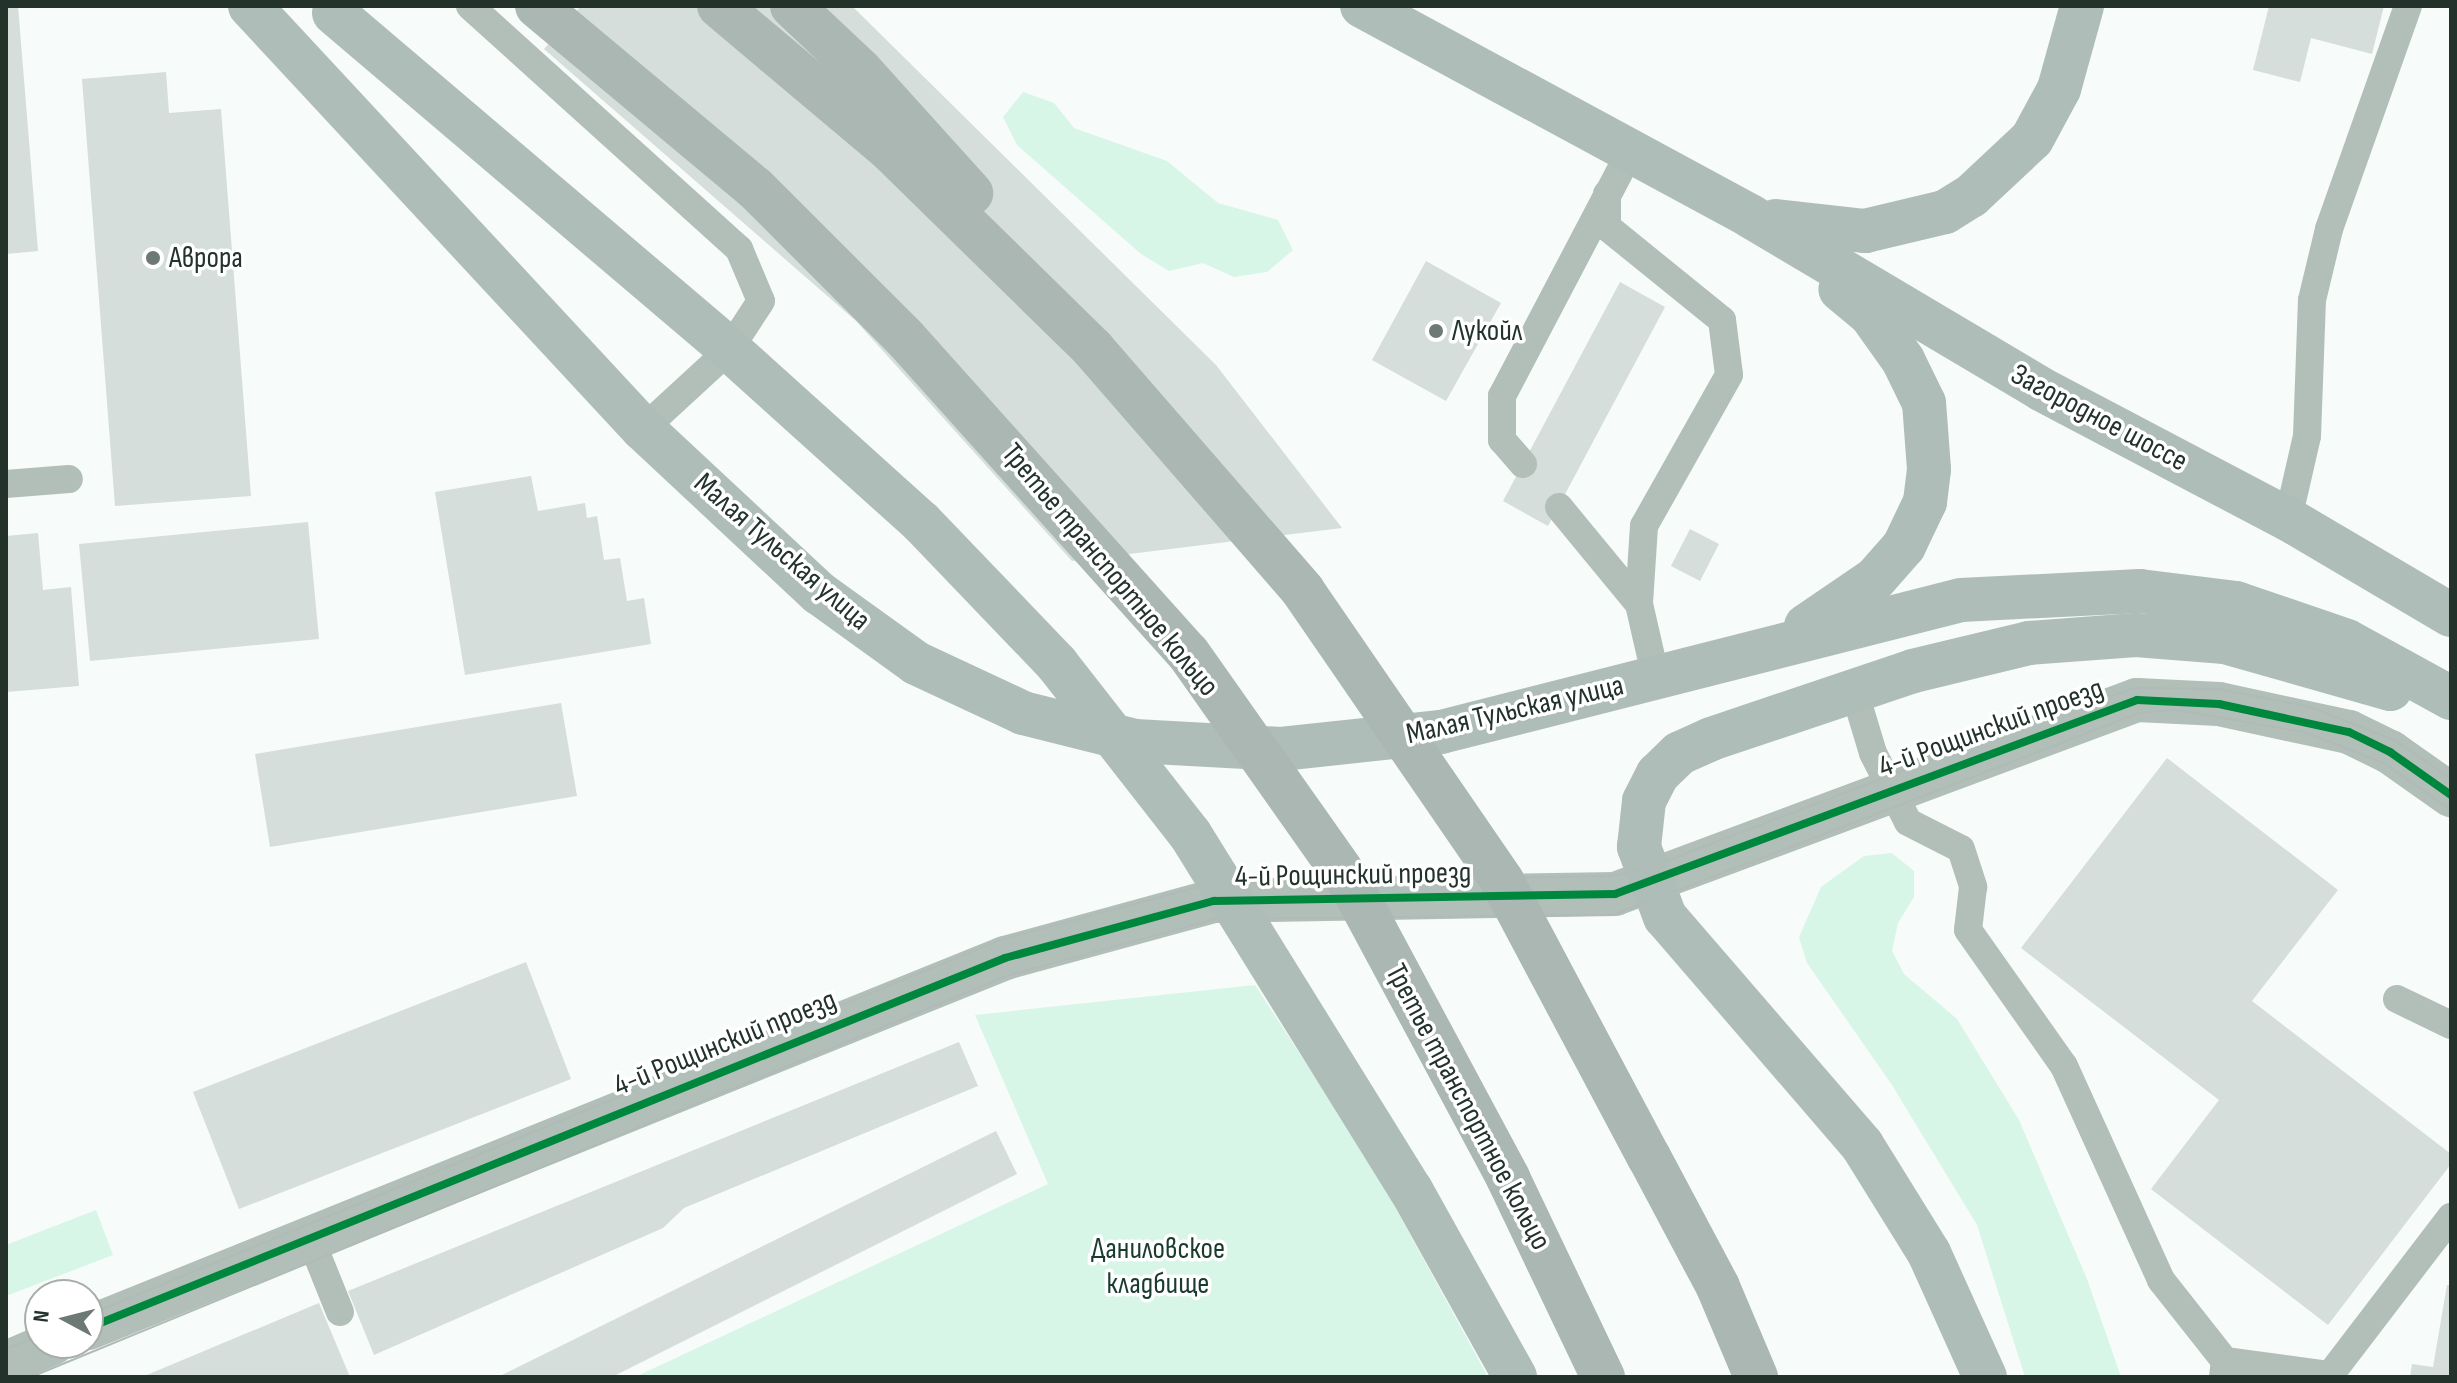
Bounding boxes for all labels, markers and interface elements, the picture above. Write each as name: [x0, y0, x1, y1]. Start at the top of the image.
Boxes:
place label: Аврора: [169, 240, 243, 276]
marker: Аврора: [144, 249, 162, 267]
place label: Лукойл: [1452, 313, 1522, 349]
marker: Лукойл: [1427, 322, 1445, 340]
street label: Загородное шоссе: [2005, 356, 2193, 480]
street label: Третье транспортное кольцо: [994, 436, 1226, 704]
street label: Малая Тульская улица: [686, 466, 878, 638]
street label: Малая Тульская улица: [1403, 667, 1627, 753]
street label: 4-й Рощинский проезд: [1874, 671, 2108, 785]
street label: 4-й Рощинский проезд: [1234, 855, 1472, 895]
street label: Третье транспортное кольцо: [1377, 958, 1559, 1256]
street label: 4-й Рощинский проезд: [609, 982, 841, 1104]
park label: Даниловское кладбище: [1091, 1231, 1225, 1302]
north arrow: [24, 1279, 104, 1359]
text: N: [28, 1309, 56, 1324]

